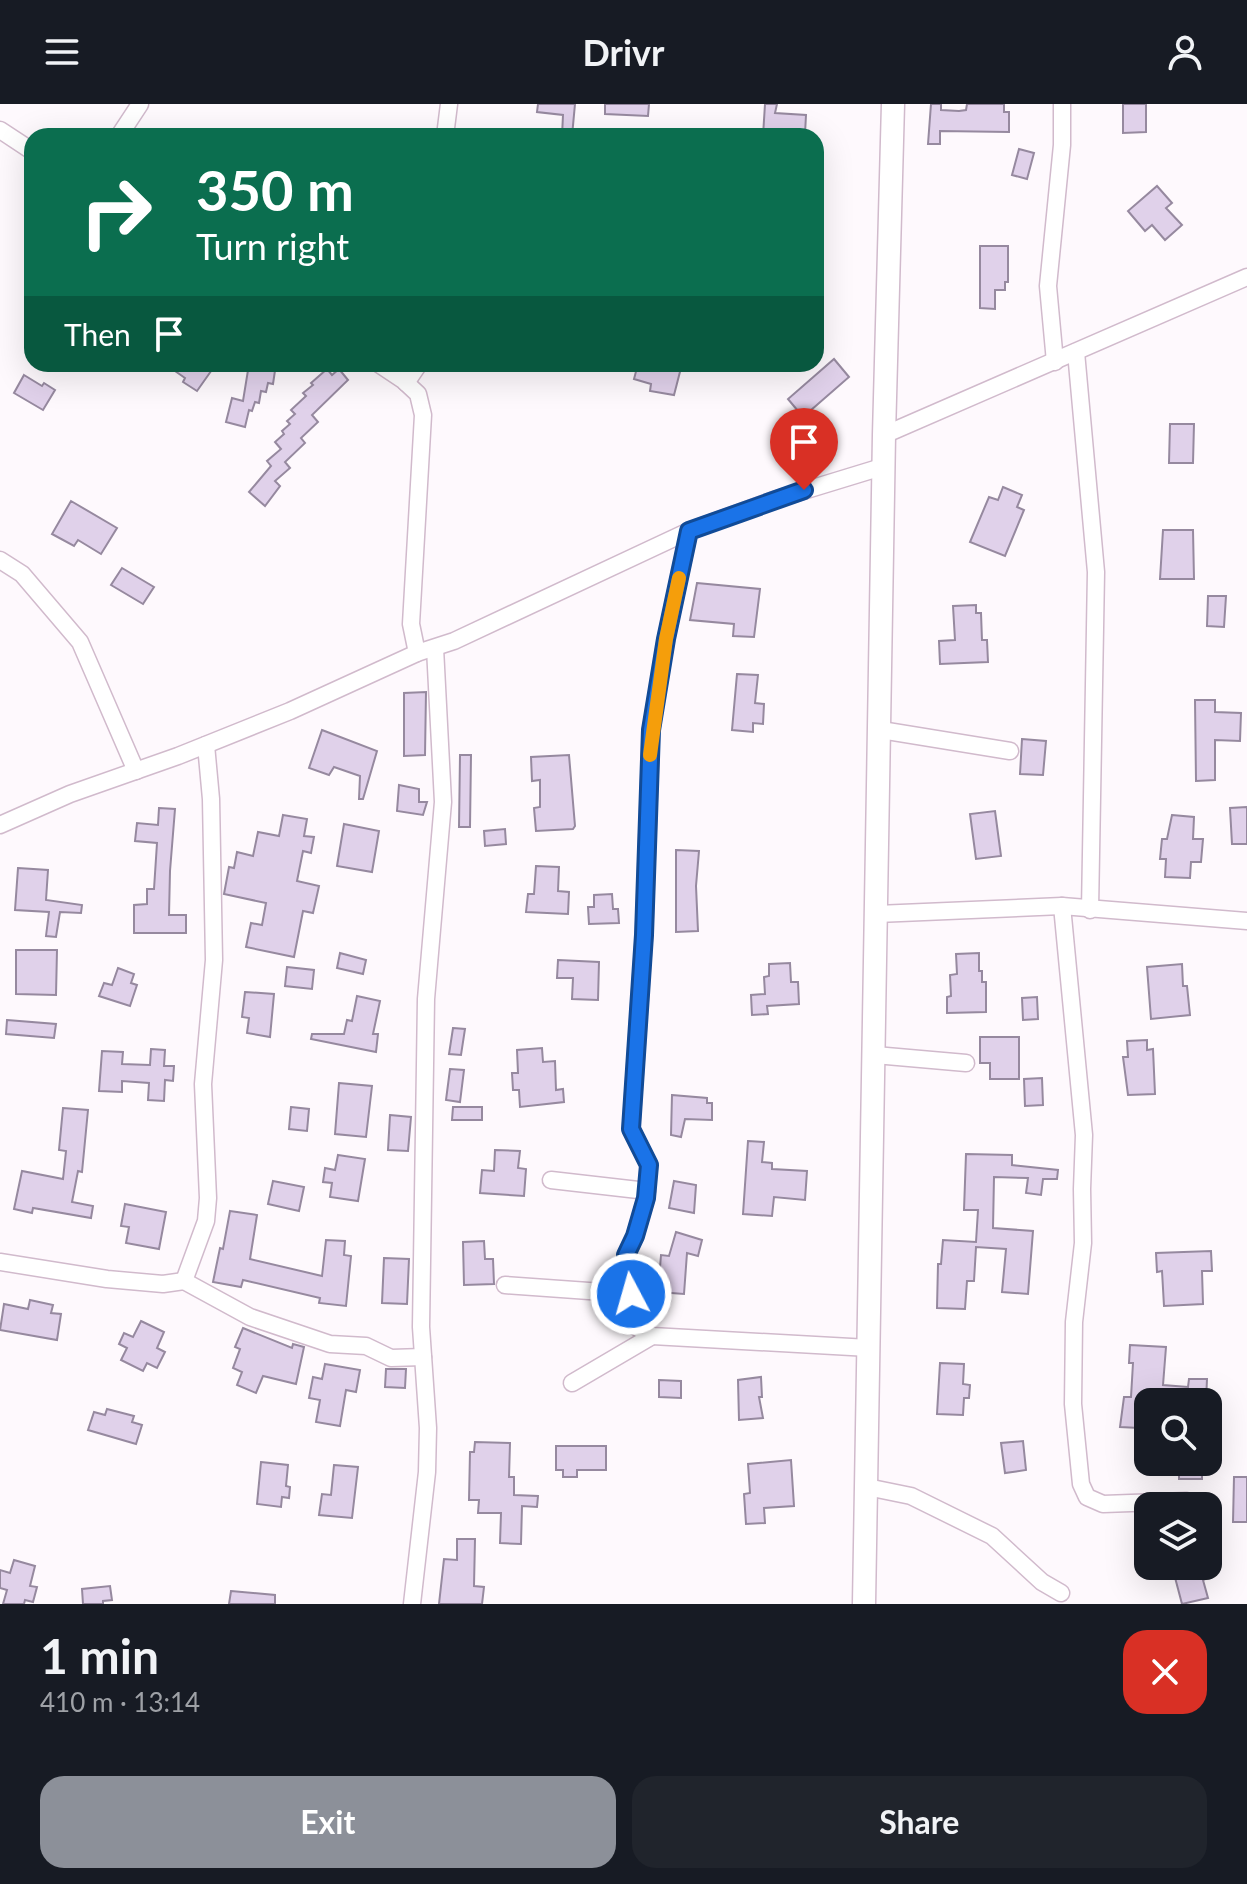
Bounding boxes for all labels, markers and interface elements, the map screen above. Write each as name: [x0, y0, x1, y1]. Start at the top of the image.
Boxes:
icon: menu: [40, 30, 84, 74]
text: Drivr: [582, 30, 665, 74]
icon: person: [1163, 30, 1207, 74]
text: 350 m: [196, 156, 354, 223]
icon: right: [64, 160, 168, 264]
text: Turn right: [196, 224, 349, 268]
icon: arrive: [147, 312, 191, 356]
text: Then: [64, 316, 131, 352]
pin: [770, 408, 838, 490]
icon: arrive: [782, 420, 826, 464]
position arrow: [589, 1252, 673, 1336]
map controls: [1134, 1388, 1222, 1580]
button: search: [1134, 1388, 1222, 1476]
button: layers: [1134, 1492, 1222, 1580]
text: 1 min: [40, 1627, 159, 1684]
button: close: [1123, 1630, 1207, 1714]
text: 410 m · 13:14: [40, 1686, 200, 1718]
button: Exit: [40, 1776, 616, 1868]
button: Share: [632, 1776, 1207, 1868]

